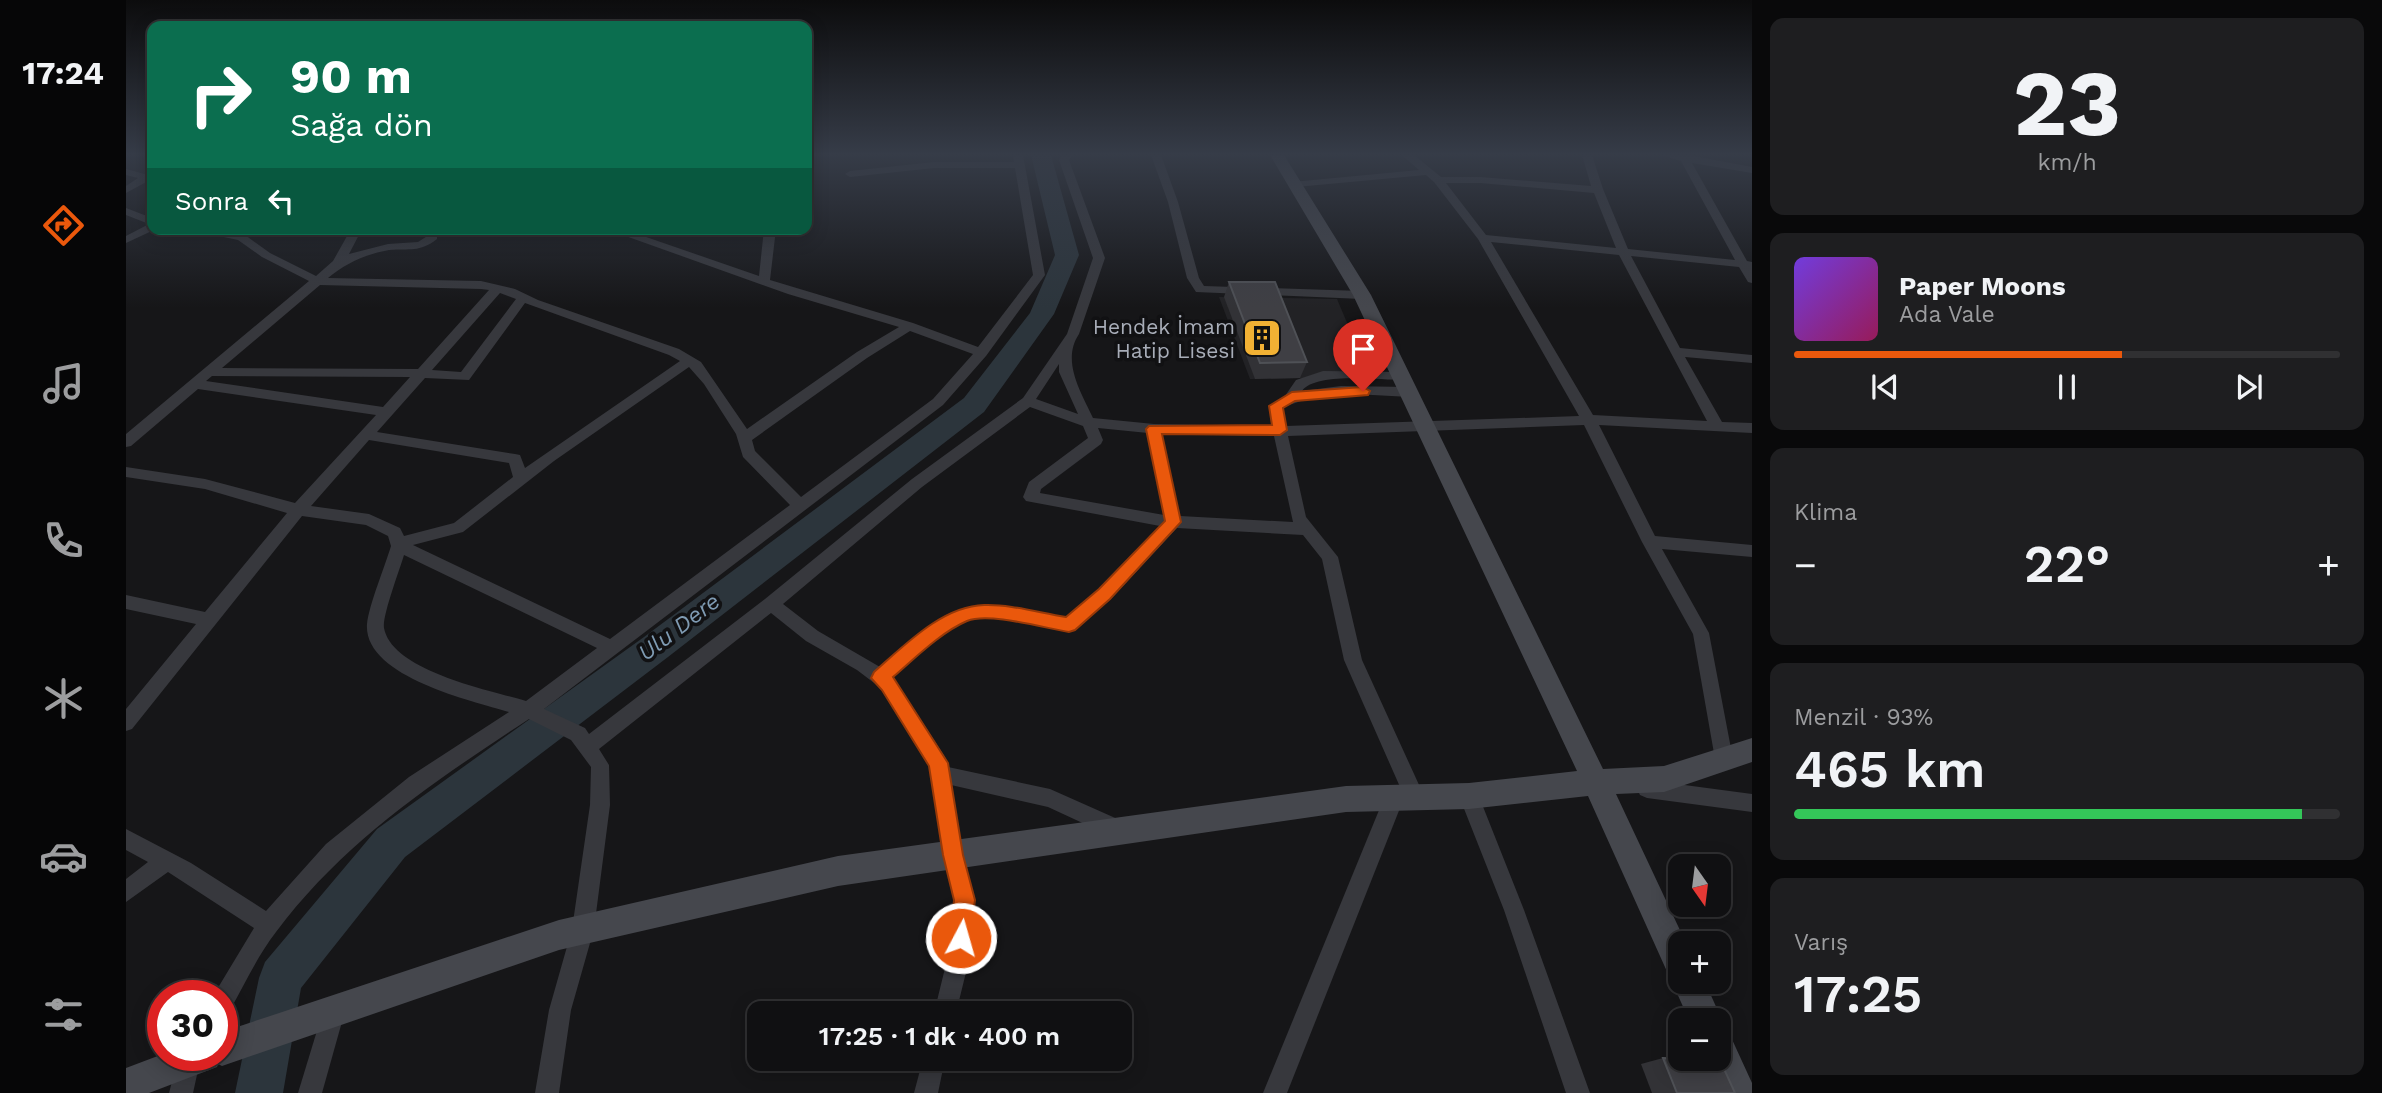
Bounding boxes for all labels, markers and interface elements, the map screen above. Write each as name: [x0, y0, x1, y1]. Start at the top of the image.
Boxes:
text: 90 m: [290, 47, 412, 105]
icon: right: [175, 49, 266, 140]
text: 23: [2013, 50, 2121, 157]
text: 17:24: [22, 54, 104, 92]
text: Sağa dön: [290, 106, 433, 144]
text: km/h: [2037, 149, 2097, 176]
icon: left: [262, 182, 300, 220]
text: Sonra: [175, 186, 248, 216]
icon: directions: [39, 201, 88, 250]
text: Paper Moons: [1899, 271, 2066, 301]
text: Ada Vale: [1899, 301, 1995, 328]
place label: Hendek İmam Hatip Lisesi: [1093, 314, 1235, 363]
building icon: Hendek İmam Hatip Lisesi: [1241, 317, 1283, 359]
pin: [1333, 319, 1393, 391]
icon: arrive: [1344, 330, 1382, 368]
icon: music: [39, 359, 88, 408]
icon: previous: [1866, 368, 1904, 406]
icon: pause: [2048, 368, 2086, 406]
icon: next: [2230, 368, 2268, 406]
text: Klima: [1794, 499, 1857, 526]
icon: phone: [39, 516, 88, 565]
text: 22°: [2024, 534, 2110, 595]
text: −: [1794, 543, 1817, 587]
text: +: [2317, 543, 2340, 587]
water label: Ulu Dere: [633, 588, 725, 666]
icon: climate: [39, 674, 88, 723]
text: Menzil · 93%: [1794, 704, 1933, 731]
text: 465 km: [1794, 739, 1985, 800]
icon: car: [39, 832, 88, 881]
north arrow: [1668, 854, 1731, 917]
map controls: [1668, 854, 1731, 1071]
position arrow: [924, 901, 998, 975]
text: Varış: [1794, 929, 1848, 956]
button: +: [1668, 931, 1731, 994]
text: 17:25: [1794, 964, 1922, 1025]
speed limit sign: 30: [147, 980, 238, 1071]
icon: filters: [39, 990, 88, 1039]
button: −: [1668, 1008, 1731, 1071]
text: 17:25 · 1 dk · 400 m: [819, 1021, 1060, 1051]

